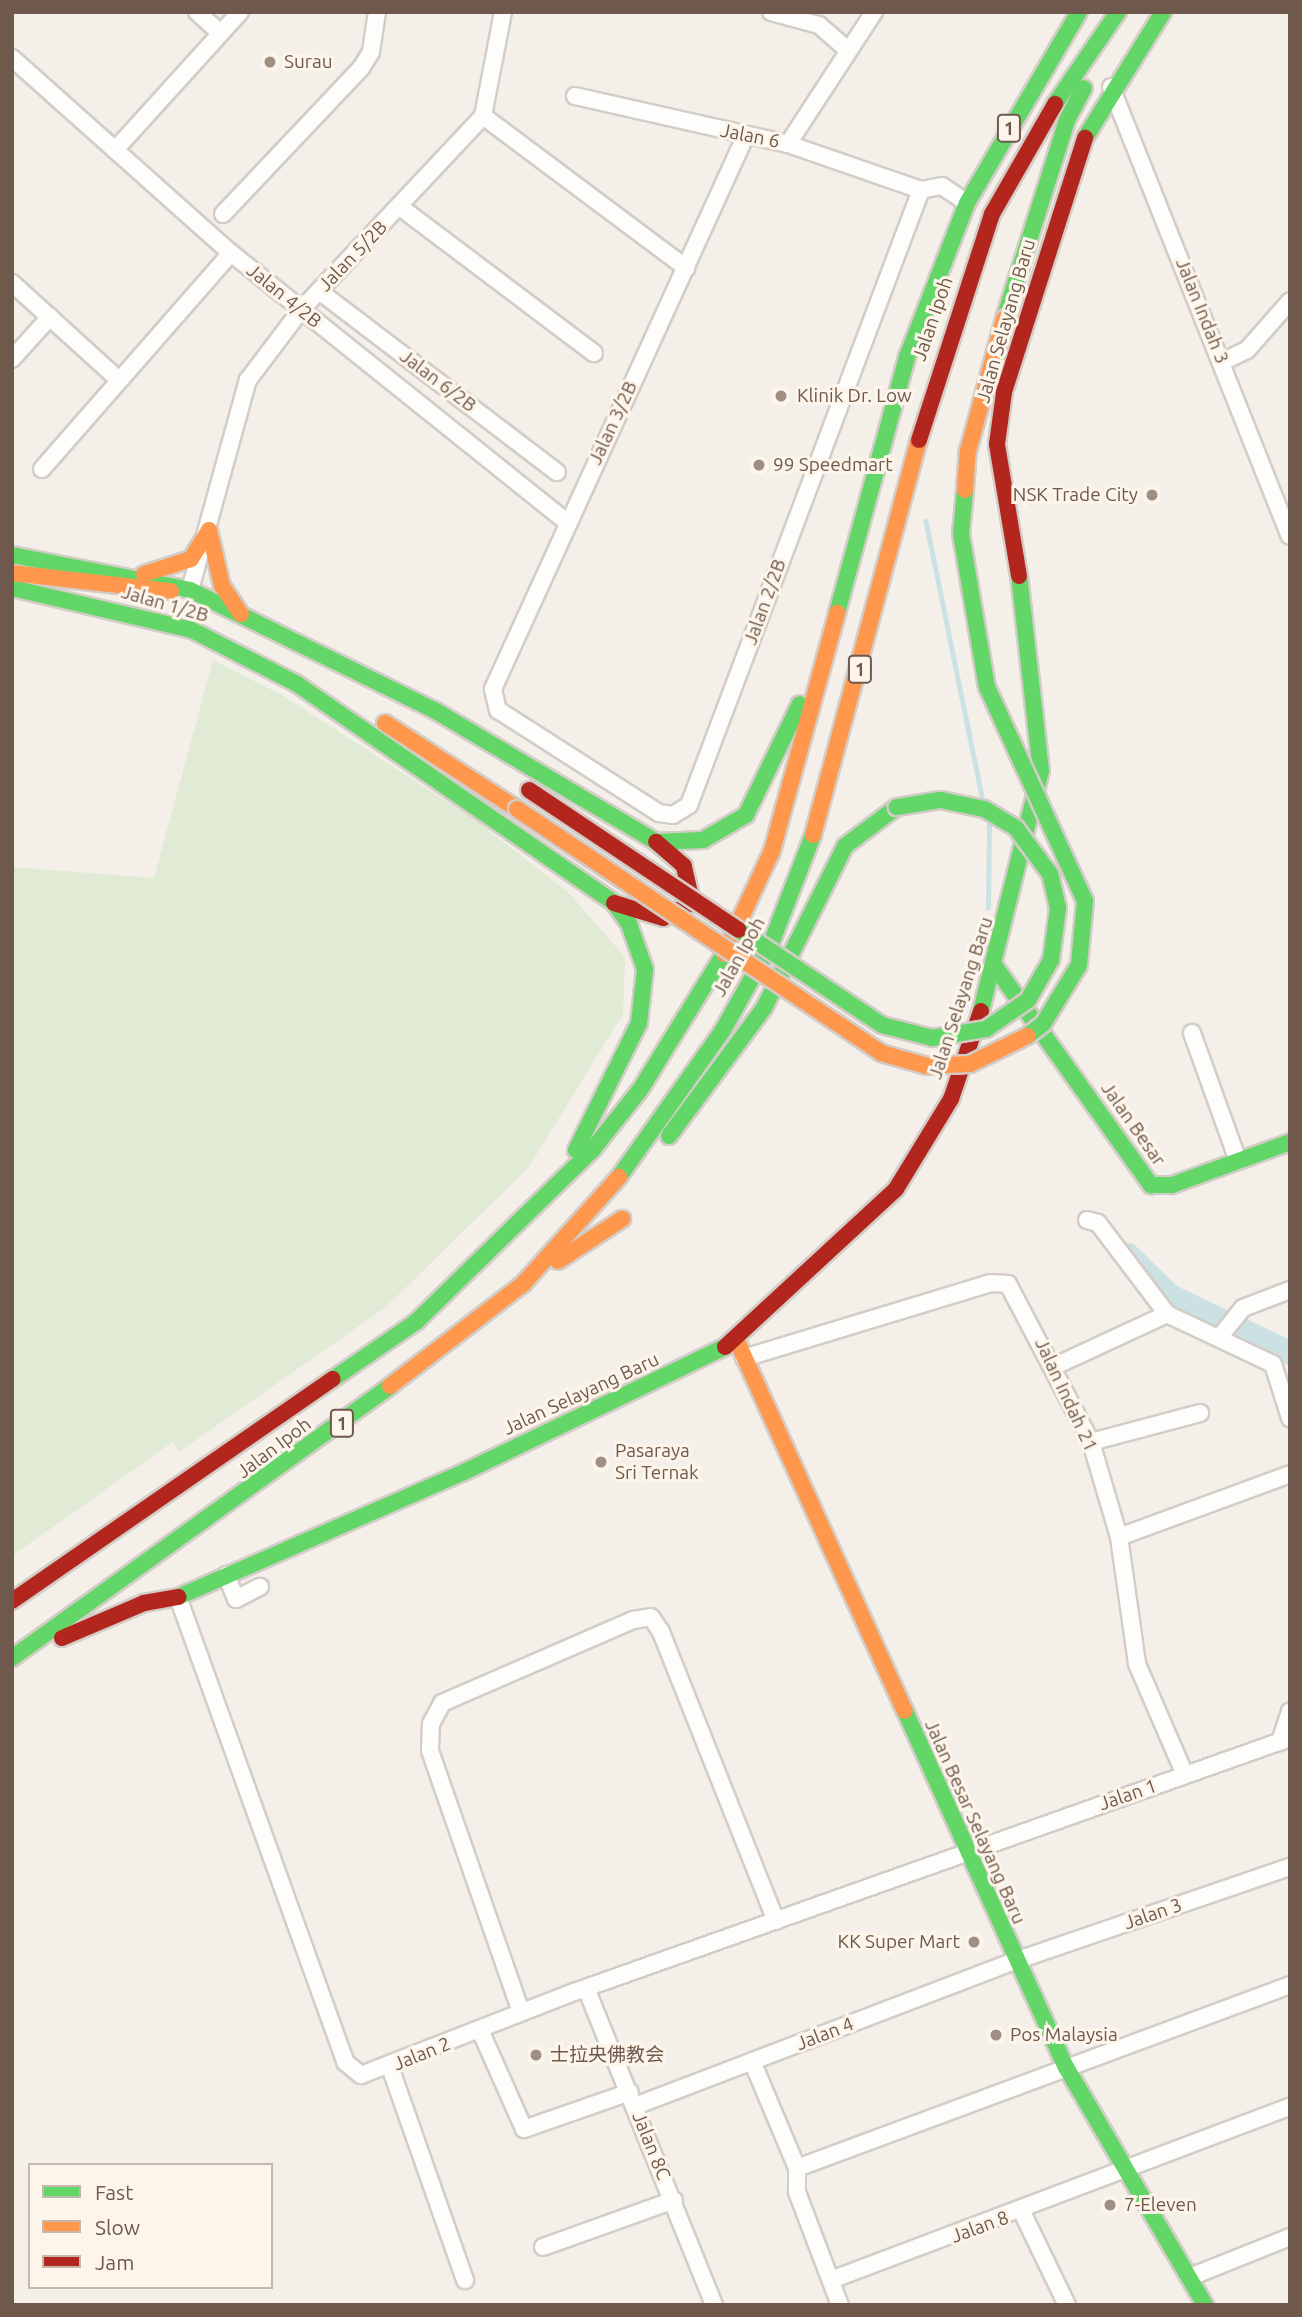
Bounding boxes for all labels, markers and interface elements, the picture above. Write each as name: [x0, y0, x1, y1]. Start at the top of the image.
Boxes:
place label: Surau: [284, 51, 333, 73]
marker: Surau: [262, 54, 278, 70]
road number: 1: [997, 113, 1021, 142]
street label: Jalan 6: [718, 119, 782, 153]
street label: Jalan 5/2B: [314, 216, 392, 296]
street label: Jalan Selayang Baru: [972, 237, 1040, 405]
street label: Jalan Indah 3: [1171, 255, 1233, 367]
street label: Jalan 4/2B: [242, 259, 326, 333]
street label: Jalan Ipoh: [908, 274, 958, 364]
street label: Jalan 6/2B: [395, 345, 481, 417]
street label: Jalan 3/2B: [584, 378, 642, 468]
place label: Klinik Dr. Low: [797, 385, 912, 407]
marker: Klinik Dr. Low: [771, 386, 791, 406]
place label: 99 Speedmart: [773, 454, 893, 476]
marker: 99 Speedmart: [751, 457, 767, 473]
place label: NSK Trade City: [1013, 484, 1138, 506]
marker: NSK Trade City: [1144, 487, 1160, 503]
street label: Jalan 2/2B: [739, 556, 791, 648]
street label: Jalan 1/2B: [119, 581, 211, 627]
road number: 1: [848, 654, 872, 684]
street label: Jalan Ipoh: [708, 913, 770, 1001]
street label: Jalan Selayang Baru: [924, 914, 998, 1082]
street label: Jalan Besar: [1096, 1078, 1170, 1170]
street label: Jalan Indah 21: [1030, 1335, 1102, 1455]
street label: Jalan Selayang Baru: [500, 1348, 662, 1440]
road number: 1: [330, 1408, 354, 1438]
street label: Jalan Ipoh: [232, 1413, 316, 1483]
place label: Pasaraya Sri Ternak: [615, 1440, 699, 1484]
marker: Pasaraya Sri Ternak: [593, 1454, 609, 1470]
street label: Jalan Besar Selayang Baru: [920, 1716, 1030, 1928]
street label: Jalan 1: [1096, 1774, 1160, 1816]
street label: Jalan 3: [1121, 1893, 1185, 1935]
place label: KK Super Mart: [838, 1931, 960, 1953]
marker: KK Super Mart: [966, 1934, 982, 1950]
street label: Jalan 4: [793, 2013, 857, 2055]
place label: Pos Malaysia: [1010, 2024, 1118, 2046]
marker: Pos Malaysia: [988, 2027, 1004, 2043]
street label: Jalan 2: [390, 2032, 454, 2076]
place label: 士拉央佛教会: [550, 2044, 664, 2066]
marker: 士拉央佛教会: [528, 2047, 544, 2063]
street label: Jalan 8C: [627, 2109, 675, 2183]
legend: [28, 2163, 273, 2289]
text: Fast: [95, 2180, 133, 2204]
place label: 7-Eleven: [1124, 2194, 1197, 2216]
marker: 7-Eleven: [1102, 2197, 1118, 2213]
street label: Jalan 8: [948, 2206, 1012, 2248]
text: Slow: [95, 2215, 140, 2239]
text: Jam: [95, 2250, 134, 2274]

